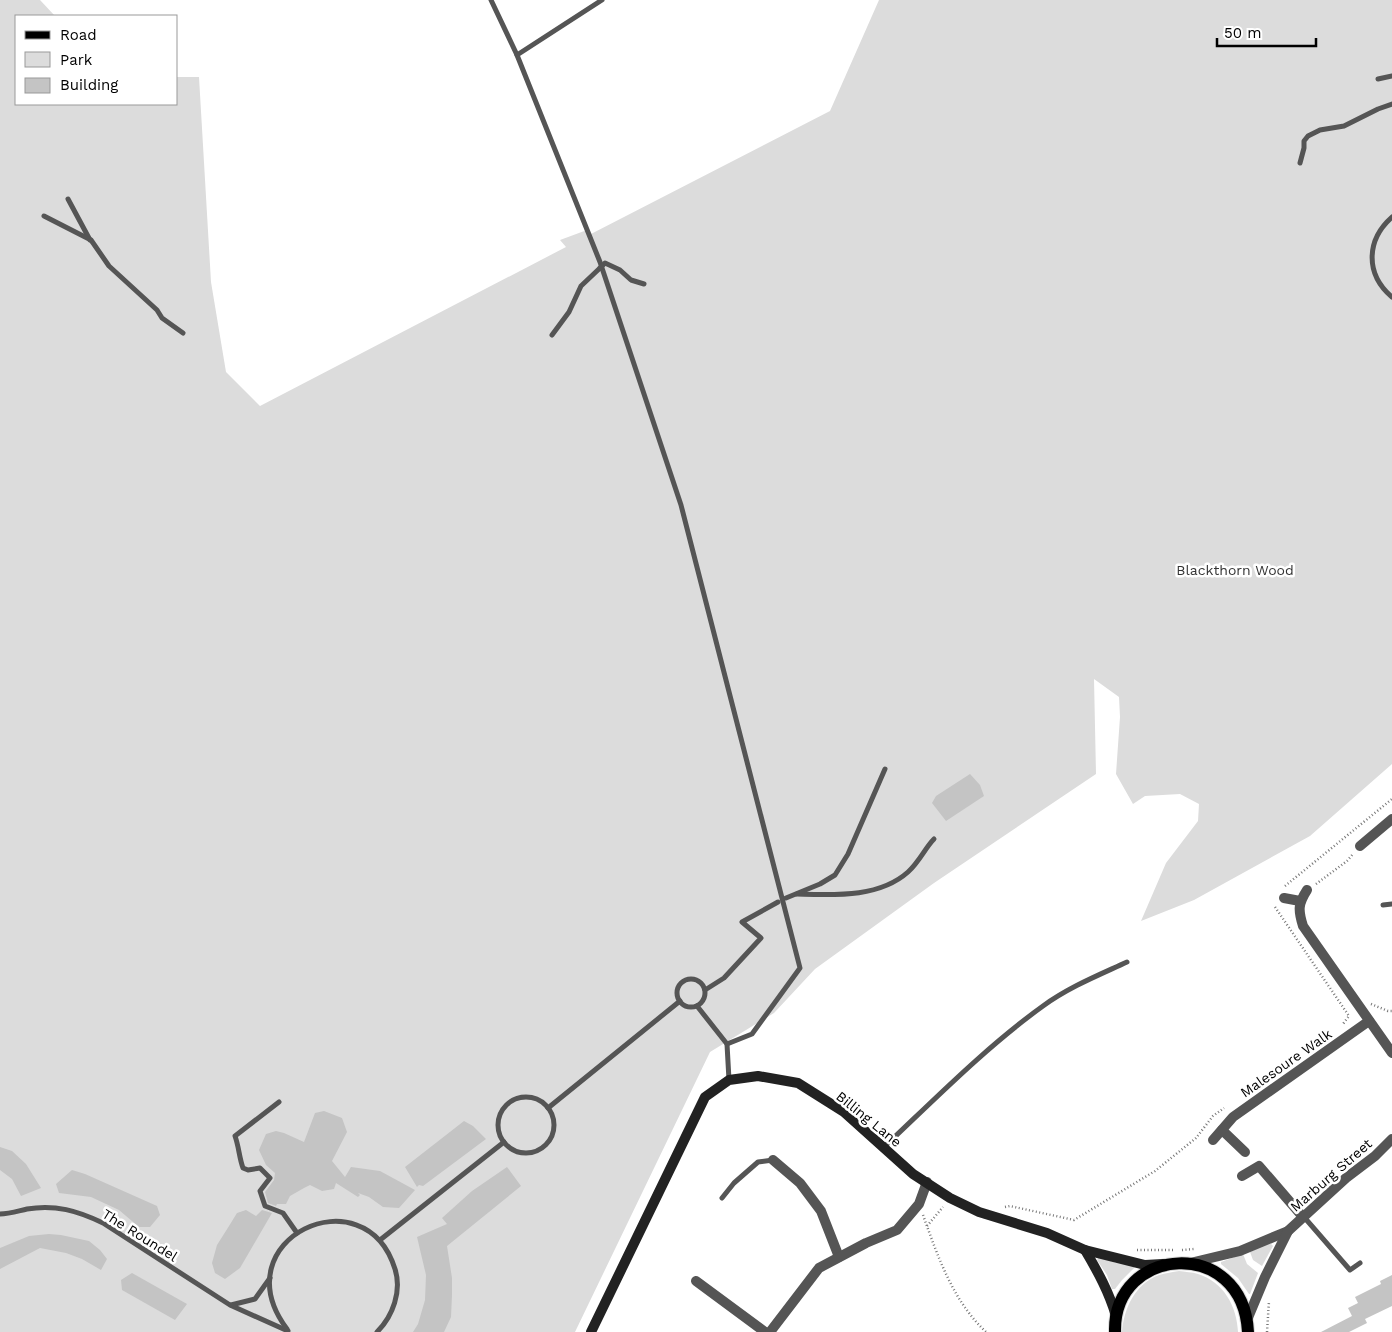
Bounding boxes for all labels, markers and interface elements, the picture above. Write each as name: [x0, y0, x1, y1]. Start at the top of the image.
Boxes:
legend: [15, 15, 178, 105]
scale bar: [1217, 15, 1316, 47]
text: 50 m: [1224, 24, 1261, 42]
text: Road: [60, 26, 97, 44]
text: Park: [60, 51, 93, 69]
text: Building: [60, 76, 118, 94]
park label: Blackthorn Wood: [1176, 562, 1294, 578]
street label: Malesoure Walk: [1237, 1026, 1335, 1100]
street label: Billing Lane: [833, 1088, 905, 1150]
street label: Marburg Street: [1287, 1135, 1375, 1215]
street label: The Roundel: [99, 1206, 181, 1265]

